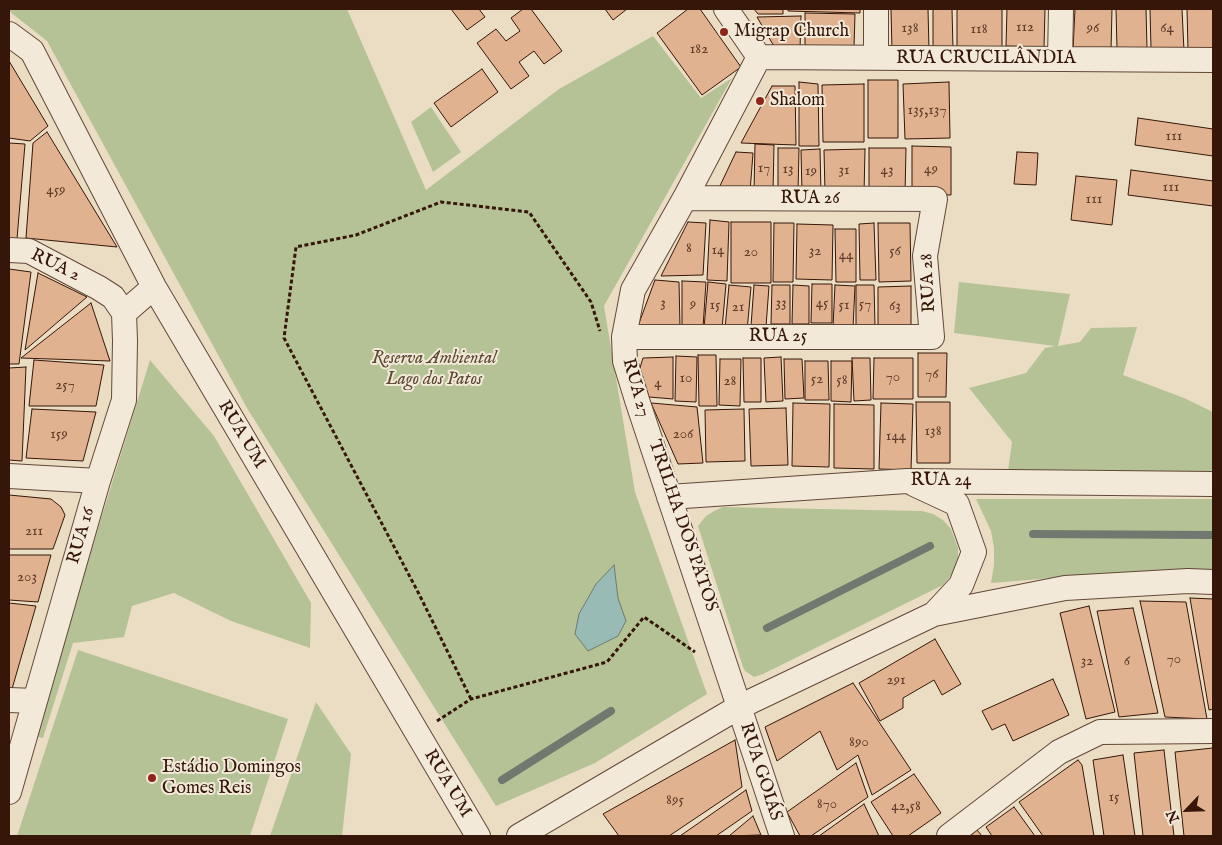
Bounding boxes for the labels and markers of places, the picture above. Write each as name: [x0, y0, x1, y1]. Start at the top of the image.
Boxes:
place label: Migrap Church: [734, 21, 849, 43]
marker: Migrap Church: [718, 26, 730, 38]
place label: Shalom: [770, 90, 825, 112]
marker: Shalom: [754, 95, 766, 107]
place label: Estádio Domingos Gomes Reis: [162, 757, 301, 800]
marker: Estádio Domingos Gomes Reis: [146, 772, 158, 784]

